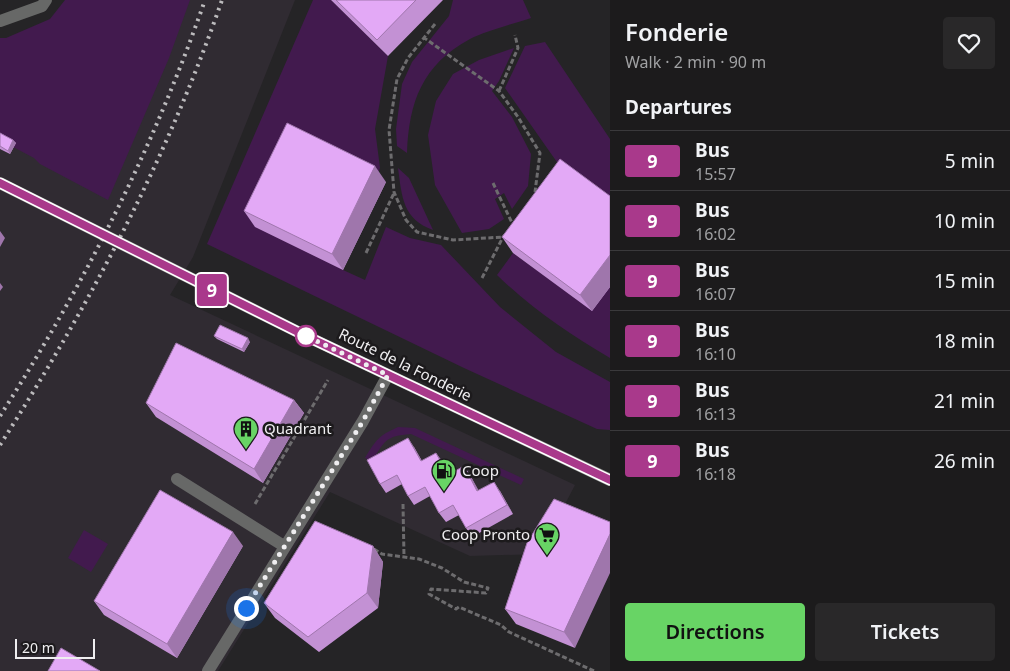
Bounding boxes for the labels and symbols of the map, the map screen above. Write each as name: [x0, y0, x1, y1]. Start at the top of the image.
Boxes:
line badge: 9: [196, 274, 228, 306]
street label: Route de la Fonderie: [336, 323, 475, 405]
unlabelled marker: [295, 325, 317, 347]
building icon: Quadrant: [233, 416, 259, 450]
place label: Quadrant: [264, 418, 332, 438]
fuel station icon: Coop: [431, 458, 457, 492]
place label: Coop: [462, 460, 499, 480]
supermarket icon: Coop Pronto: [534, 522, 560, 556]
place label: Coop Pronto: [441, 524, 530, 544]
your location: [234, 596, 259, 621]
scale bar: [15, 636, 95, 659]

